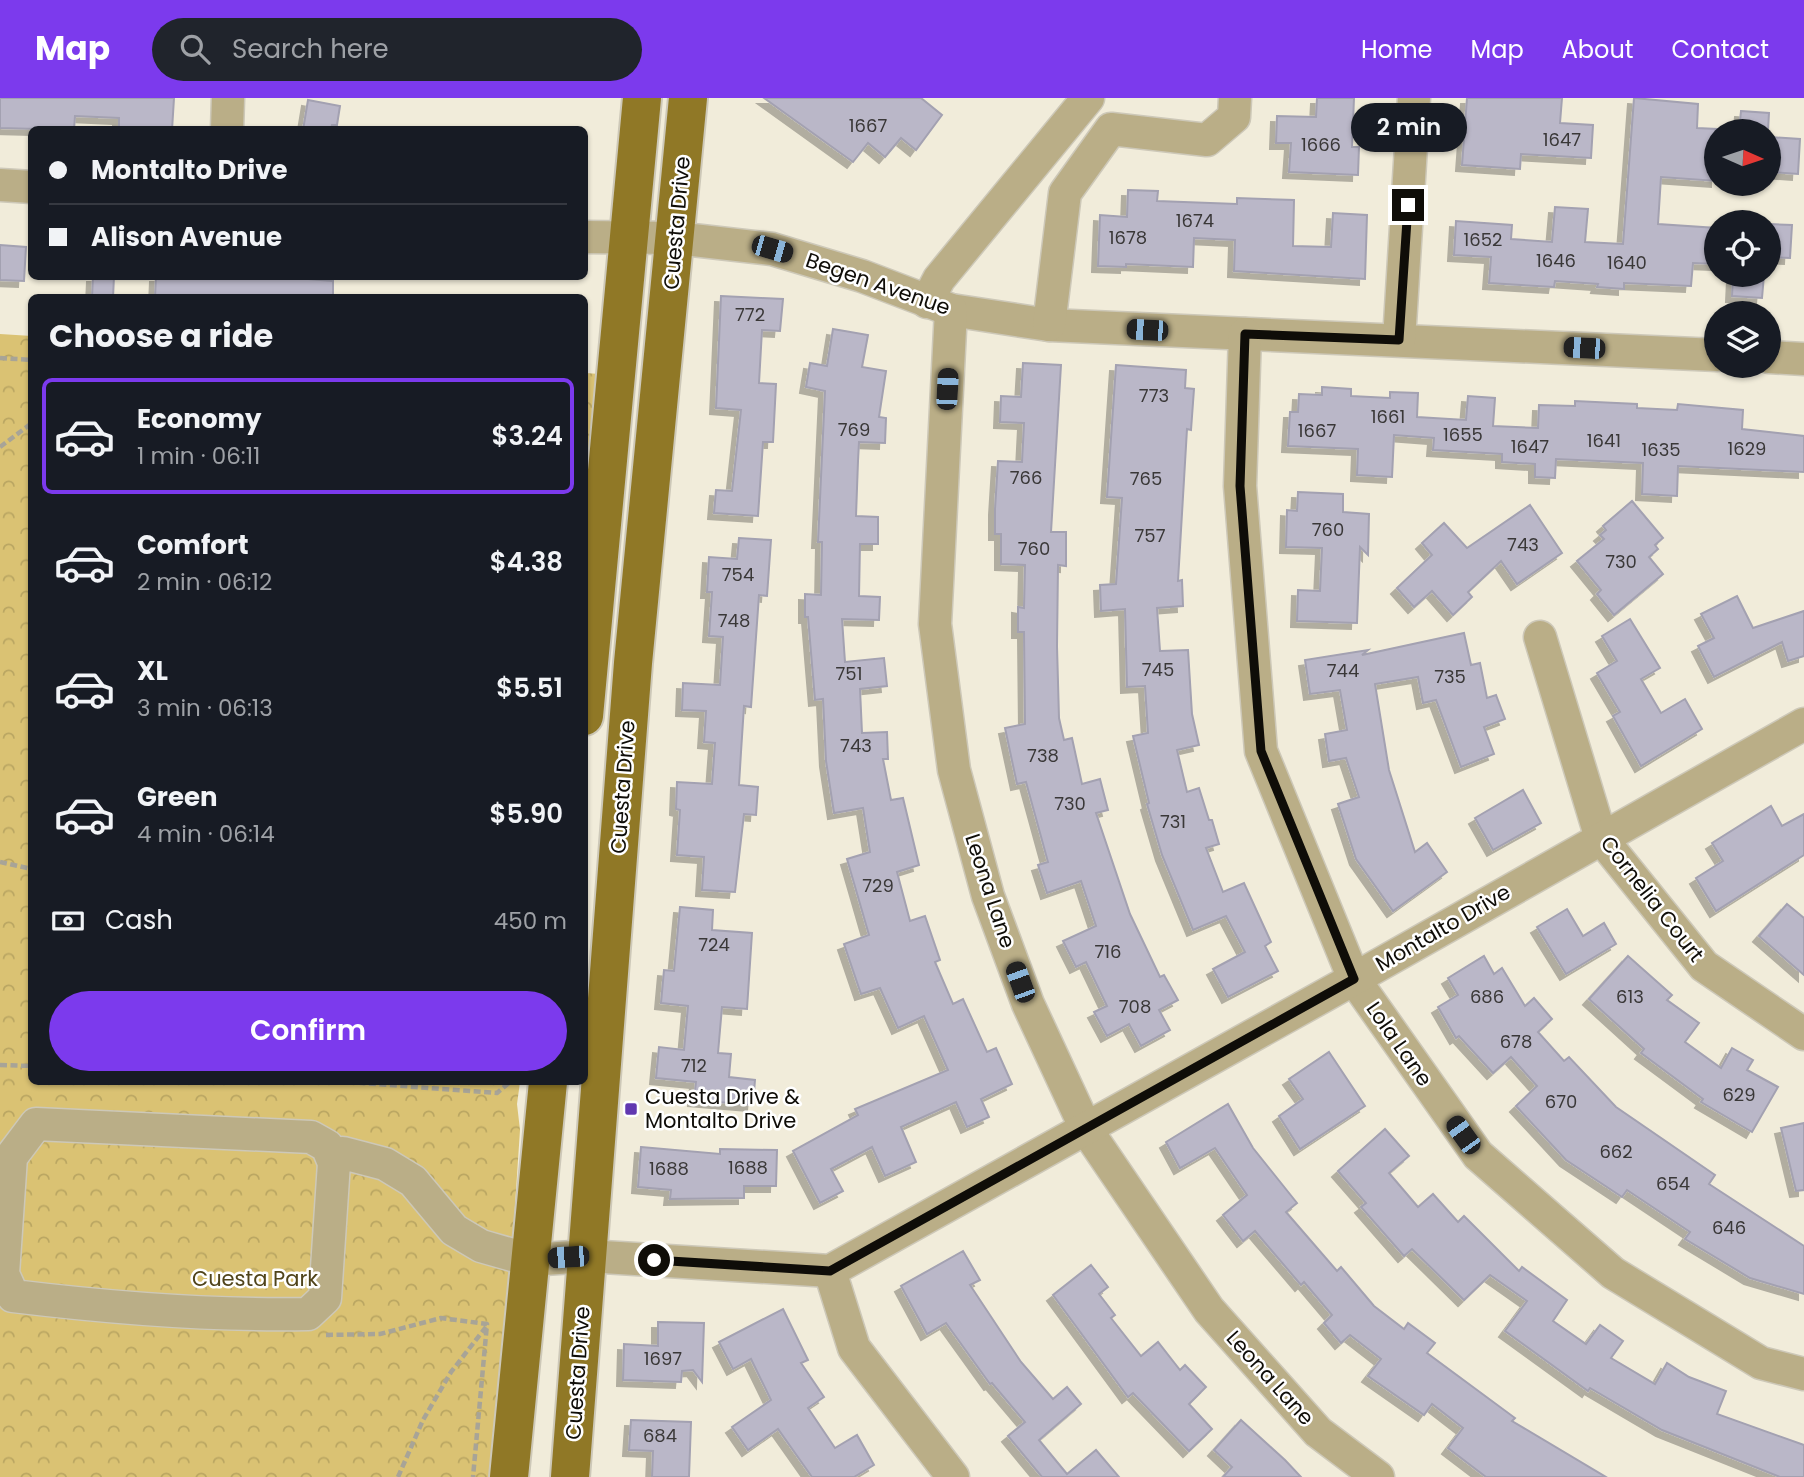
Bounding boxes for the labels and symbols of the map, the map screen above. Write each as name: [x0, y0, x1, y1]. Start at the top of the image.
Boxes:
callout: 2 min: [1350, 104, 1466, 153]
house number: 1667: [849, 113, 887, 138]
north arrow: [1704, 119, 1782, 196]
house number: 1647: [1543, 127, 1581, 152]
house number: 1666: [1301, 132, 1341, 157]
street label: Cuesta Drive: [656, 155, 697, 291]
route end: [1392, 189, 1424, 221]
house number: 1674: [1176, 208, 1214, 233]
house number: 1678: [1109, 225, 1147, 250]
house number: 1652: [1464, 227, 1502, 252]
car: [749, 233, 796, 265]
street label: Begen Avenue: [802, 245, 954, 322]
house number: 1646: [1536, 248, 1576, 273]
house number: 1640: [1607, 250, 1647, 275]
house number: 772: [735, 302, 765, 327]
car: [1126, 318, 1169, 342]
car: [1563, 336, 1606, 360]
car: [936, 367, 959, 411]
house number: 773: [1139, 383, 1169, 408]
house number: 1661: [1371, 404, 1405, 429]
house number: 769: [838, 417, 870, 442]
house number: 1667: [1298, 418, 1336, 443]
house number: 1655: [1443, 422, 1483, 447]
house number: 1641: [1587, 428, 1621, 453]
house number: 1647: [1511, 434, 1549, 459]
house number: 1629: [1728, 436, 1766, 461]
house number: 1635: [1641, 437, 1681, 462]
house number: 766: [1010, 465, 1042, 490]
house number: 765: [1130, 466, 1162, 491]
house number: 760: [1312, 517, 1344, 542]
house number: 757: [1135, 523, 1166, 548]
house number: 743: [1507, 532, 1539, 557]
house number: 760: [1018, 536, 1050, 561]
house number: 730: [1605, 549, 1637, 574]
house number: 754: [722, 562, 754, 587]
house number: 748: [718, 608, 750, 633]
house number: 745: [1142, 657, 1174, 682]
house number: 744: [1327, 658, 1359, 683]
house number: 751: [836, 661, 862, 686]
house number: 735: [1434, 664, 1466, 689]
street label: Cuesta Drive: [603, 719, 642, 855]
house number: 743: [840, 733, 872, 758]
house number: 738: [1027, 743, 1059, 768]
house number: 730: [1054, 791, 1086, 816]
house number: 731: [1160, 809, 1186, 834]
street label: Leona Lane: [958, 830, 1023, 952]
street label: Cornelia Court: [1594, 830, 1711, 968]
house number: 729: [862, 873, 894, 898]
street label: Montalto Drive: [1370, 877, 1516, 978]
house number: 724: [698, 932, 730, 957]
house number: 716: [1094, 939, 1122, 964]
car: [1003, 959, 1038, 1005]
house number: 686: [1470, 984, 1504, 1009]
house number: 613: [1616, 984, 1644, 1009]
house number: 708: [1119, 994, 1151, 1019]
street label: Lola Lane: [1360, 996, 1439, 1092]
house number: 678: [1500, 1029, 1532, 1054]
house number: 712: [681, 1053, 707, 1078]
place label: Cuesta Drive & Montalto Drive: [645, 1082, 800, 1135]
house number: 629: [1722, 1082, 1756, 1107]
house number: 670: [1545, 1089, 1577, 1114]
marker: Cuesta Drive & Montalto Drive: [623, 1101, 639, 1117]
car: [1443, 1112, 1484, 1158]
house number: 662: [1599, 1139, 1633, 1164]
house number: 1688: [728, 1155, 768, 1180]
house number: 1688: [649, 1156, 689, 1181]
house number: 654: [1656, 1171, 1690, 1196]
house number: 646: [1712, 1215, 1746, 1240]
route start: [638, 1244, 670, 1276]
car: [547, 1245, 590, 1269]
park label: Cuesta Park: [192, 1264, 318, 1293]
street label: Cuesta Drive: [558, 1305, 597, 1441]
street label: Leona Lane: [1220, 1324, 1321, 1431]
house number: 1697: [644, 1346, 682, 1371]
house number: 684: [643, 1423, 677, 1448]

